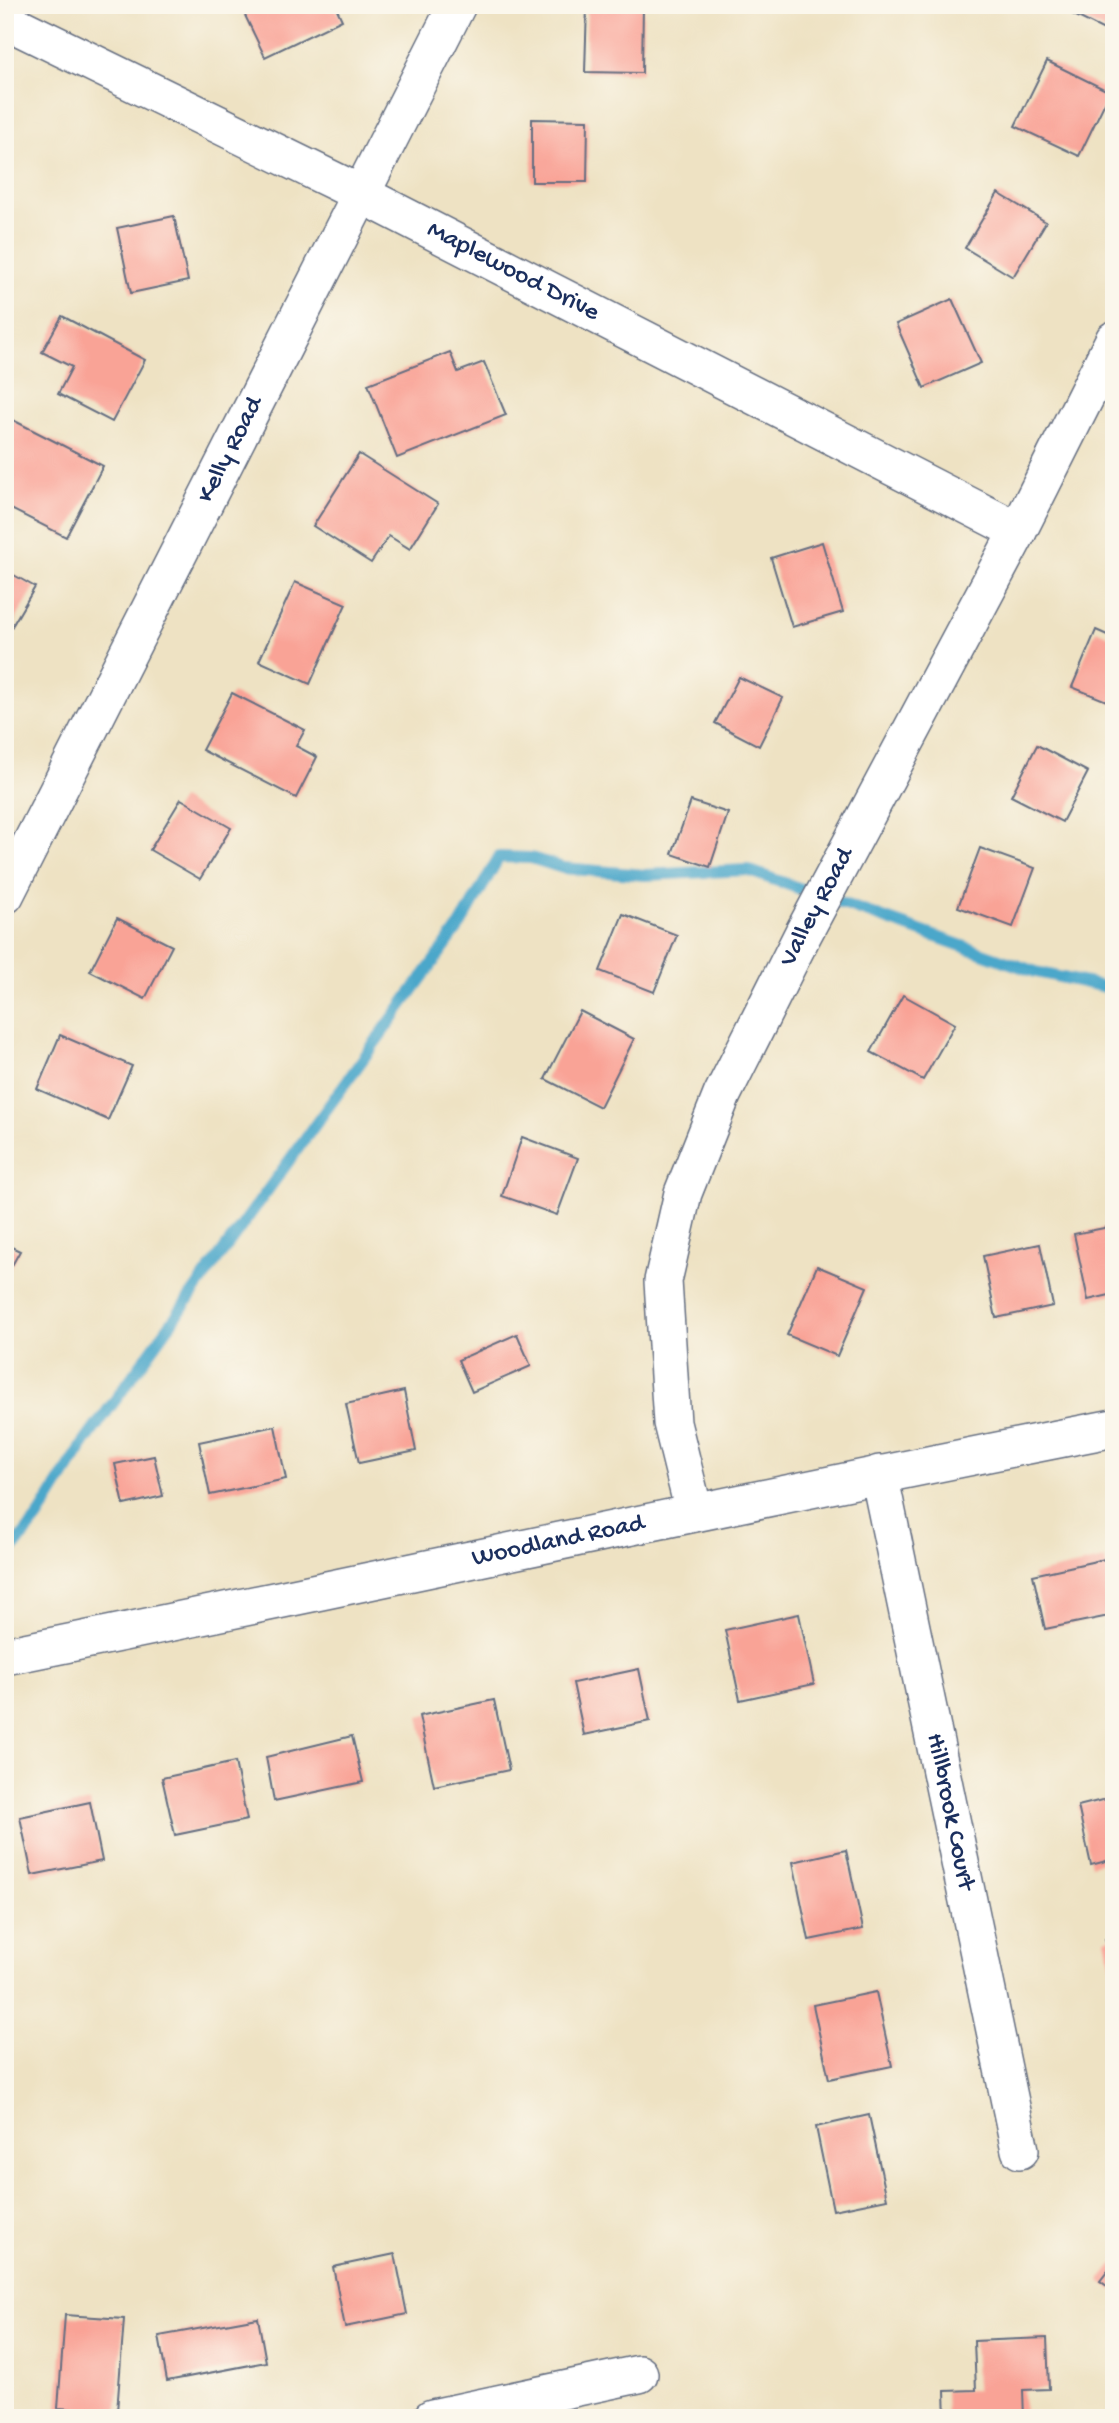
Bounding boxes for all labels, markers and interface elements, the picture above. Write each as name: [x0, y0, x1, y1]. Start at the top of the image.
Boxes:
street label: Maplewood Drive: [421, 215, 605, 329]
street label: Kelly Road: [191, 390, 272, 508]
street label: Valley Road: [773, 841, 862, 973]
street label: Woodland Road: [469, 1508, 649, 1575]
street label: Hillbrook Court: [918, 1731, 981, 1895]

